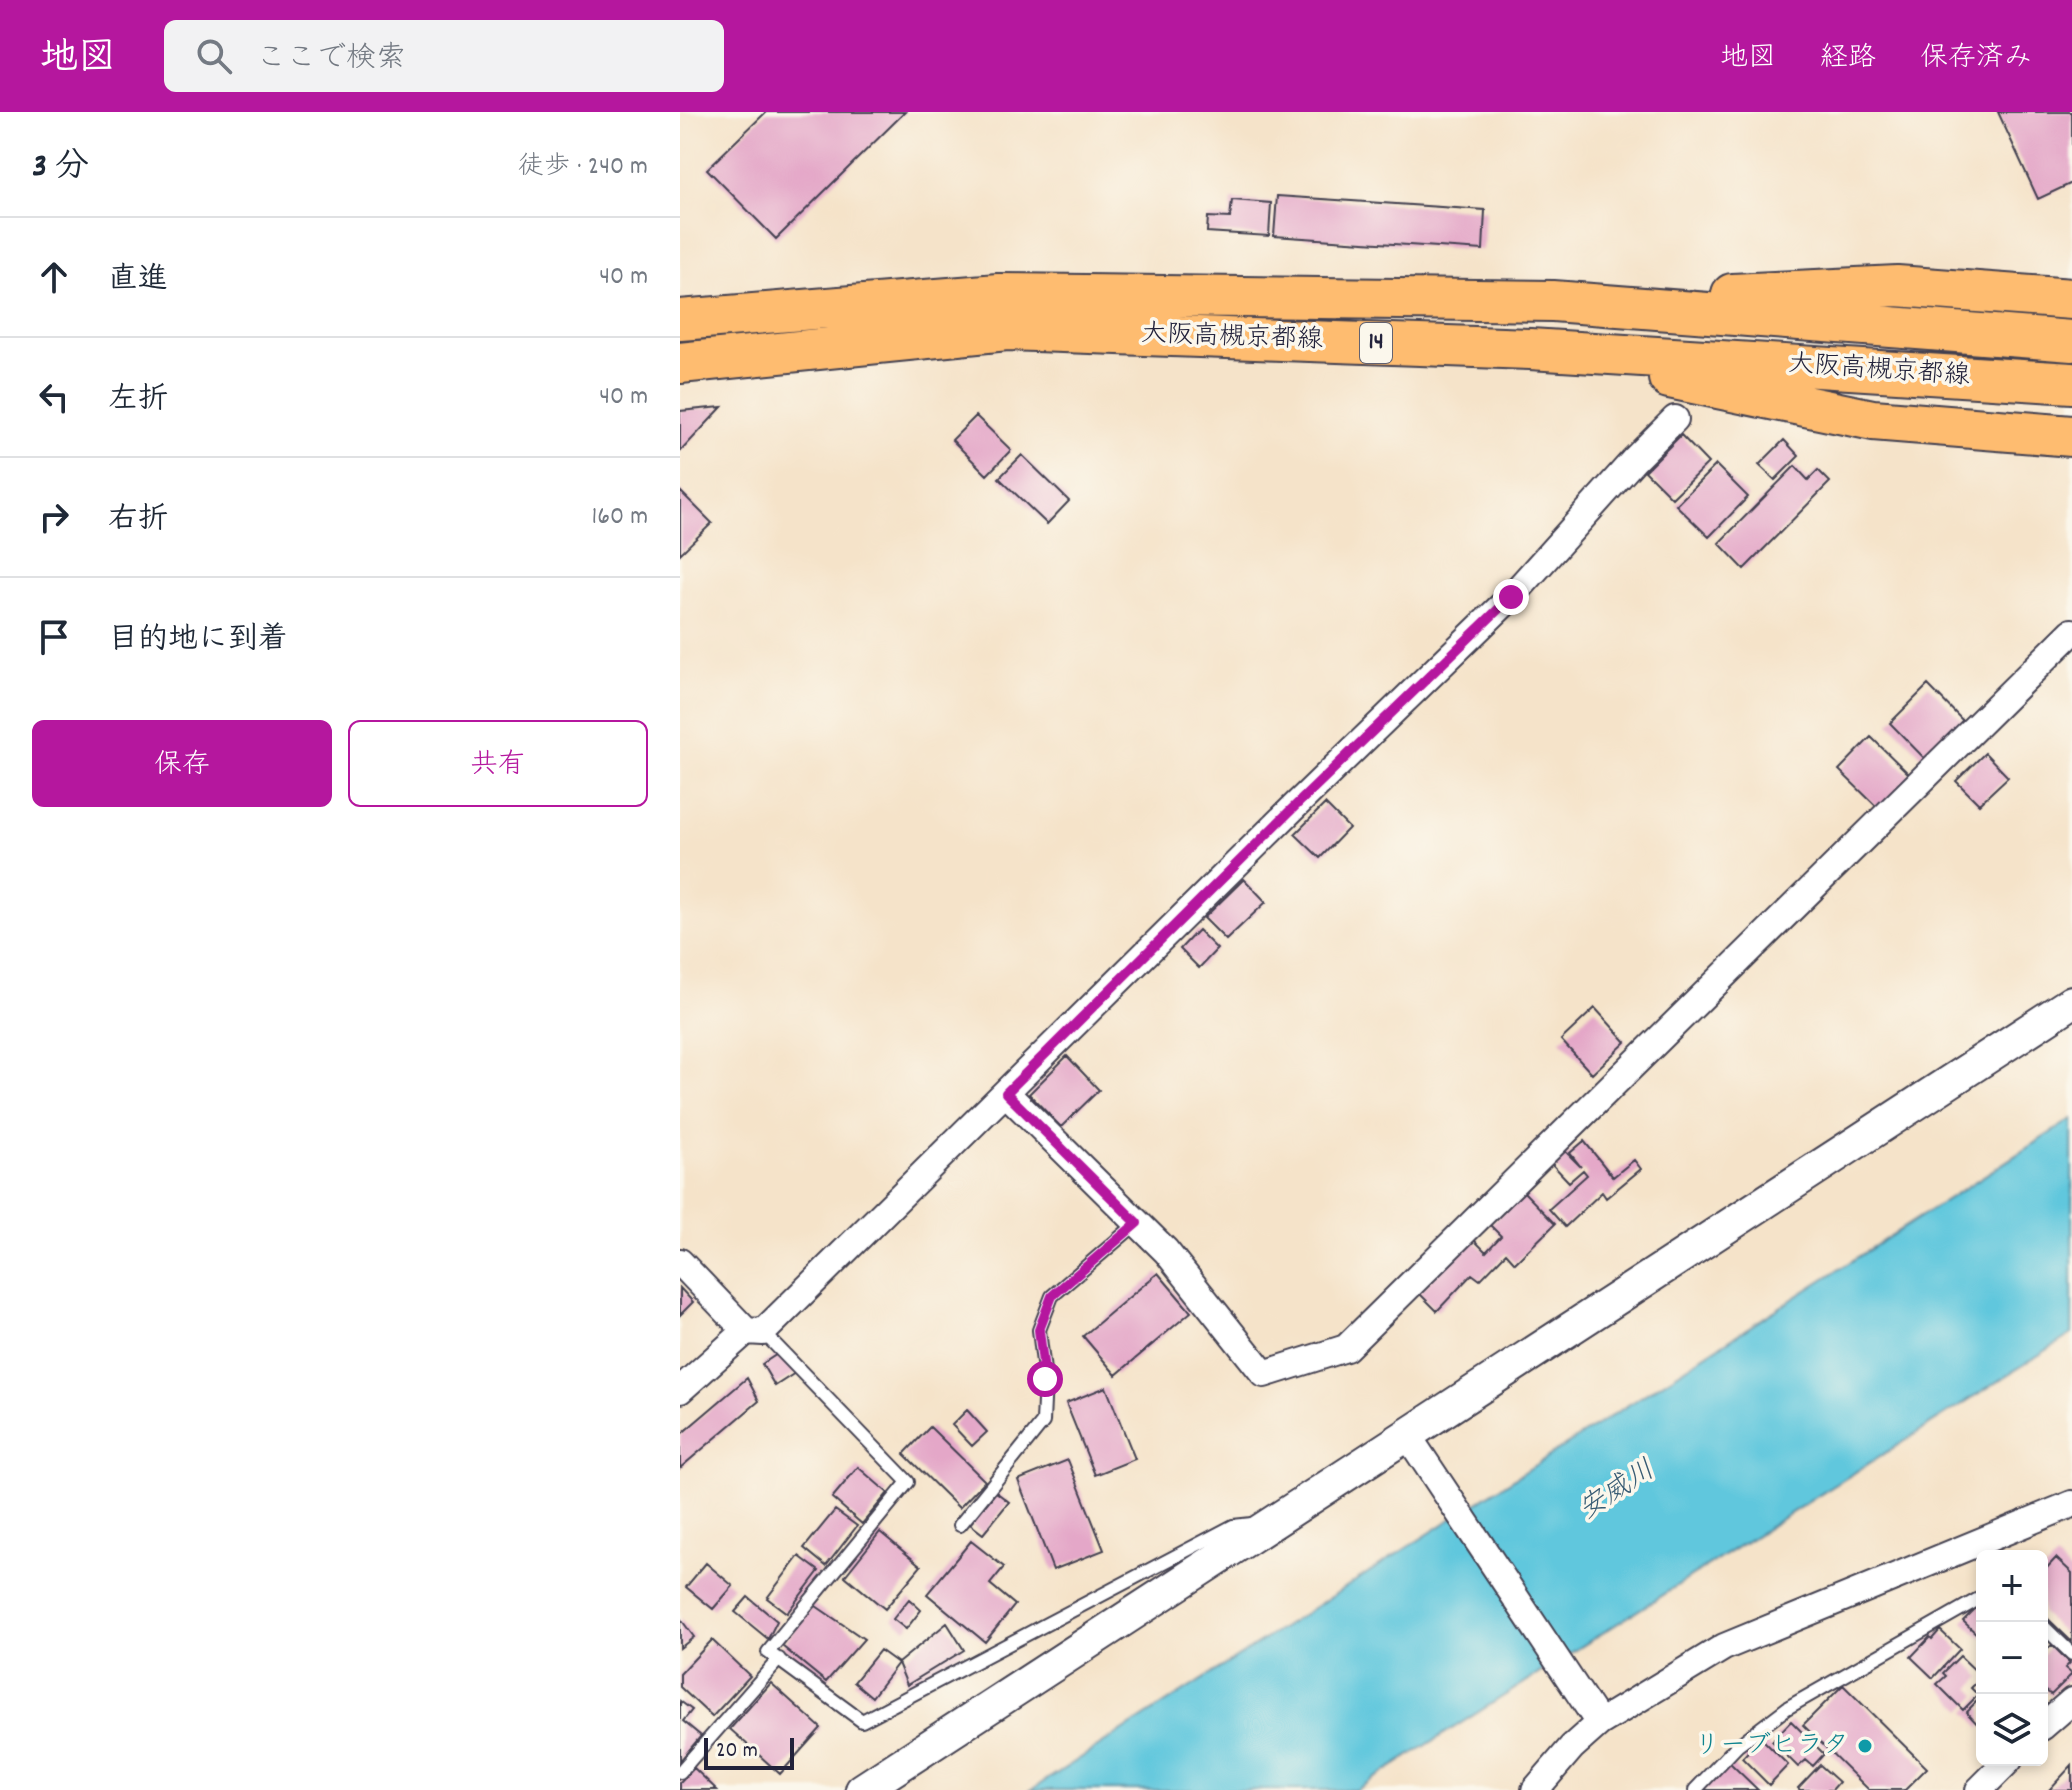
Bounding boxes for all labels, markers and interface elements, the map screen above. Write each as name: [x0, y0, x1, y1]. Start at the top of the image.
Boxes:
search box: [164, 20, 724, 92]
text: 地図: [40, 33, 116, 88]
icon: search: [192, 34, 236, 78]
text: ここで検索: [256, 39, 406, 82]
text: 地図: [1720, 40, 1776, 80]
text: 経路: [1820, 40, 1876, 80]
text: 保存済み: [1920, 40, 2032, 80]
text: 3 分: [32, 144, 89, 193]
text: 徒歩 · 240 m: [518, 149, 648, 186]
icon: ahead: [32, 255, 76, 299]
text: 40 m: [599, 259, 648, 296]
text: 直進: [108, 260, 168, 303]
street label: 大阪高槻京都線: [1140, 316, 1324, 360]
road number: 14: [1360, 323, 1392, 363]
street label: 大阪高槻京都線: [1787, 346, 1971, 396]
icon: left: [32, 375, 76, 419]
text: 40 m: [599, 379, 648, 416]
text: 左折: [108, 380, 168, 423]
icon: right: [32, 495, 76, 539]
text: 160 m: [592, 499, 648, 536]
text: 右折: [108, 500, 168, 543]
route end: [1493, 579, 1529, 615]
icon: arrive: [32, 615, 76, 659]
text: 目的地に到着: [108, 620, 288, 663]
button: 保存: [32, 720, 332, 807]
button: 共有: [348, 720, 648, 807]
route start: [1027, 1361, 1063, 1397]
water label: 安威川: [1572, 1452, 1664, 1532]
map controls: [1976, 1550, 2048, 1766]
button: +: [1976, 1550, 2048, 1622]
button: −: [1976, 1622, 2048, 1694]
button: layers: [1976, 1694, 2048, 1766]
place label: リーブヒラタ: [1694, 1728, 1849, 1765]
scale bar: [704, 1734, 794, 1770]
text: 20 m: [716, 1736, 758, 1767]
marker: リーブヒラタ: [1856, 1737, 1874, 1755]

